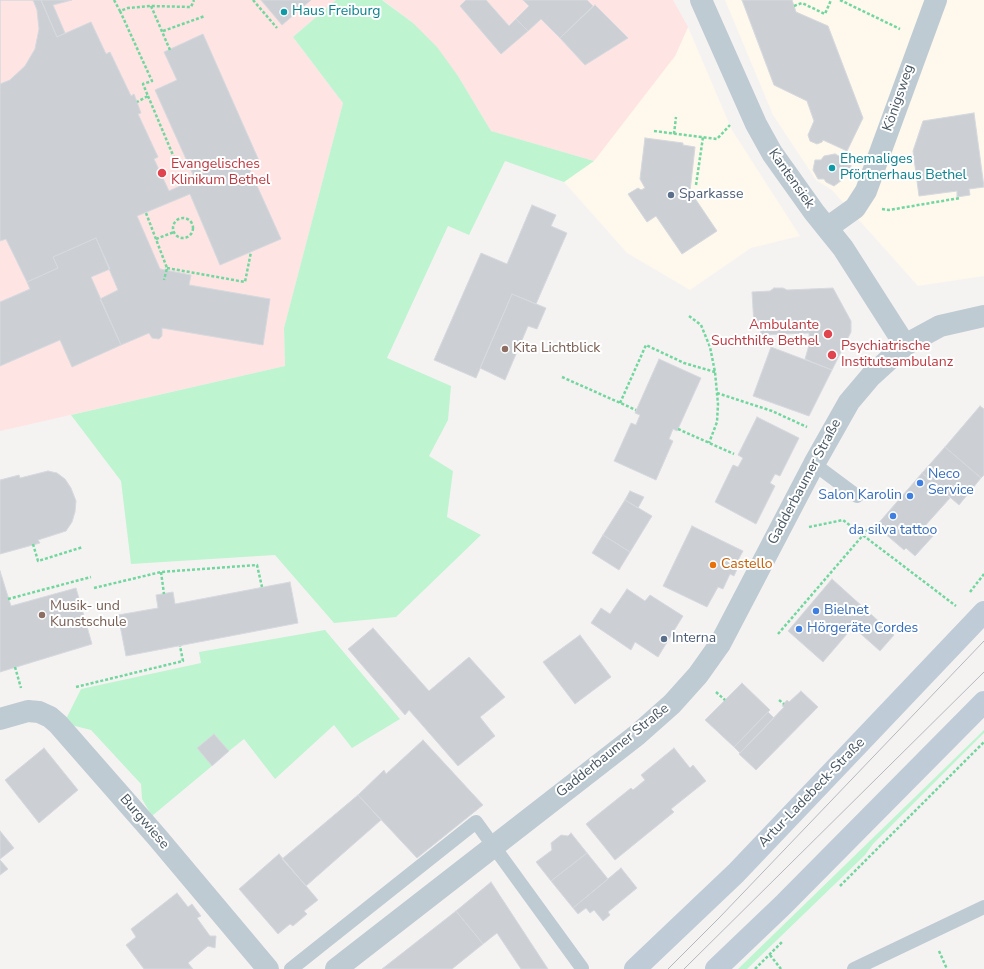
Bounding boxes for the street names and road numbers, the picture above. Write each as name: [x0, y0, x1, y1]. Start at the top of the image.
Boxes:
street label: Königsweg: [880, 62, 918, 134]
street label: Kantensiek: [764, 146, 818, 212]
street label: Gadderbaumer Straße: [765, 416, 845, 548]
street label: Gadderbaumer Straße: [553, 700, 673, 802]
street label: Artur-Ladebeck-Straße: [755, 735, 869, 851]
street label: Burgwiese: [116, 791, 172, 853]

